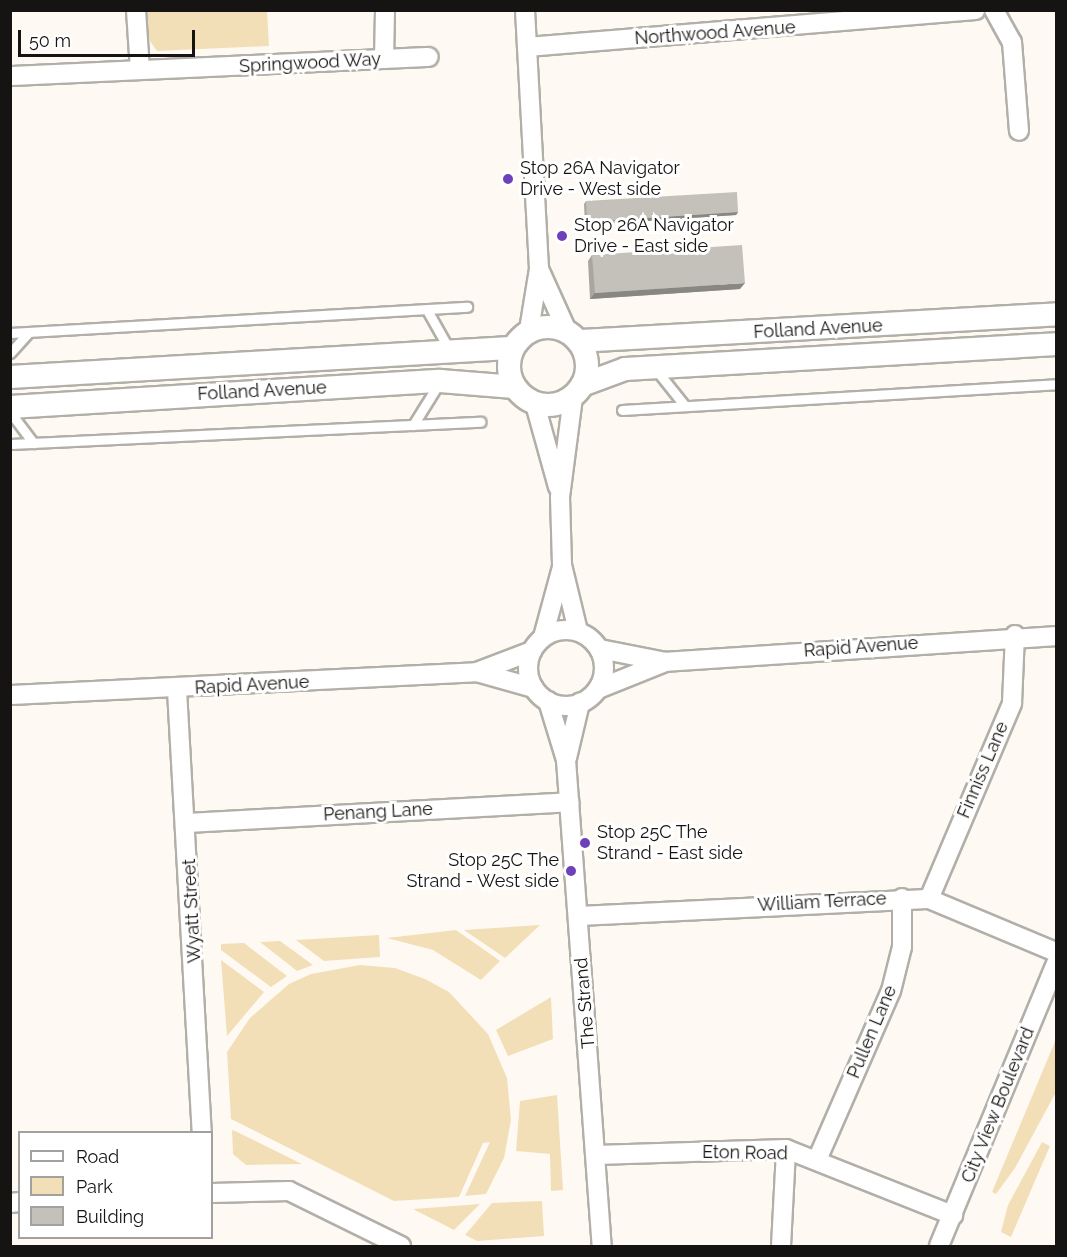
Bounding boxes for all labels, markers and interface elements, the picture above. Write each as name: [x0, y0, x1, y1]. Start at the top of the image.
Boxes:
street label: Northwood Avenue: [634, 17, 796, 49]
scale bar: [21, 18, 198, 56]
text: 50 m: [29, 30, 71, 51]
street label: Springwood Way: [238, 48, 382, 78]
place label: Stop 26A Navigator Drive - West side: [520, 158, 680, 201]
marker: Stop 26A Navigator Drive - West side: [501, 172, 515, 186]
place label: Stop 26A Navigator Drive - East side: [574, 215, 734, 258]
marker: Stop 26A Navigator Drive - East side: [555, 229, 569, 243]
street label: Folland Avenue: [753, 315, 883, 343]
street label: Folland Avenue: [197, 377, 327, 405]
street label: Rapid Avenue: [803, 632, 919, 662]
street label: Rapid Avenue: [194, 671, 310, 699]
street label: Finniss Lane: [953, 718, 1013, 822]
street label: Penang Lane: [323, 798, 433, 826]
place label: Stop 25C The Strand - East side: [597, 822, 743, 864]
marker: Stop 25C The Strand - East side: [578, 836, 592, 850]
place label: Stop 25C The Strand - West side: [406, 850, 559, 892]
street label: Wyatt Street: [178, 858, 206, 964]
marker: Stop 25C The Strand - West side: [564, 864, 578, 878]
street label: William Terrace: [757, 888, 887, 916]
street label: The Strand: [570, 957, 600, 1049]
street label: Pullen Lane: [843, 982, 901, 1082]
street label: City View Boulevard: [957, 1023, 1039, 1187]
legend: [18, 1131, 213, 1239]
street label: Eton Road: [702, 1141, 788, 1165]
text: Road: [76, 1146, 119, 1167]
text: Park: [76, 1176, 113, 1197]
text: Building: [76, 1206, 144, 1227]

